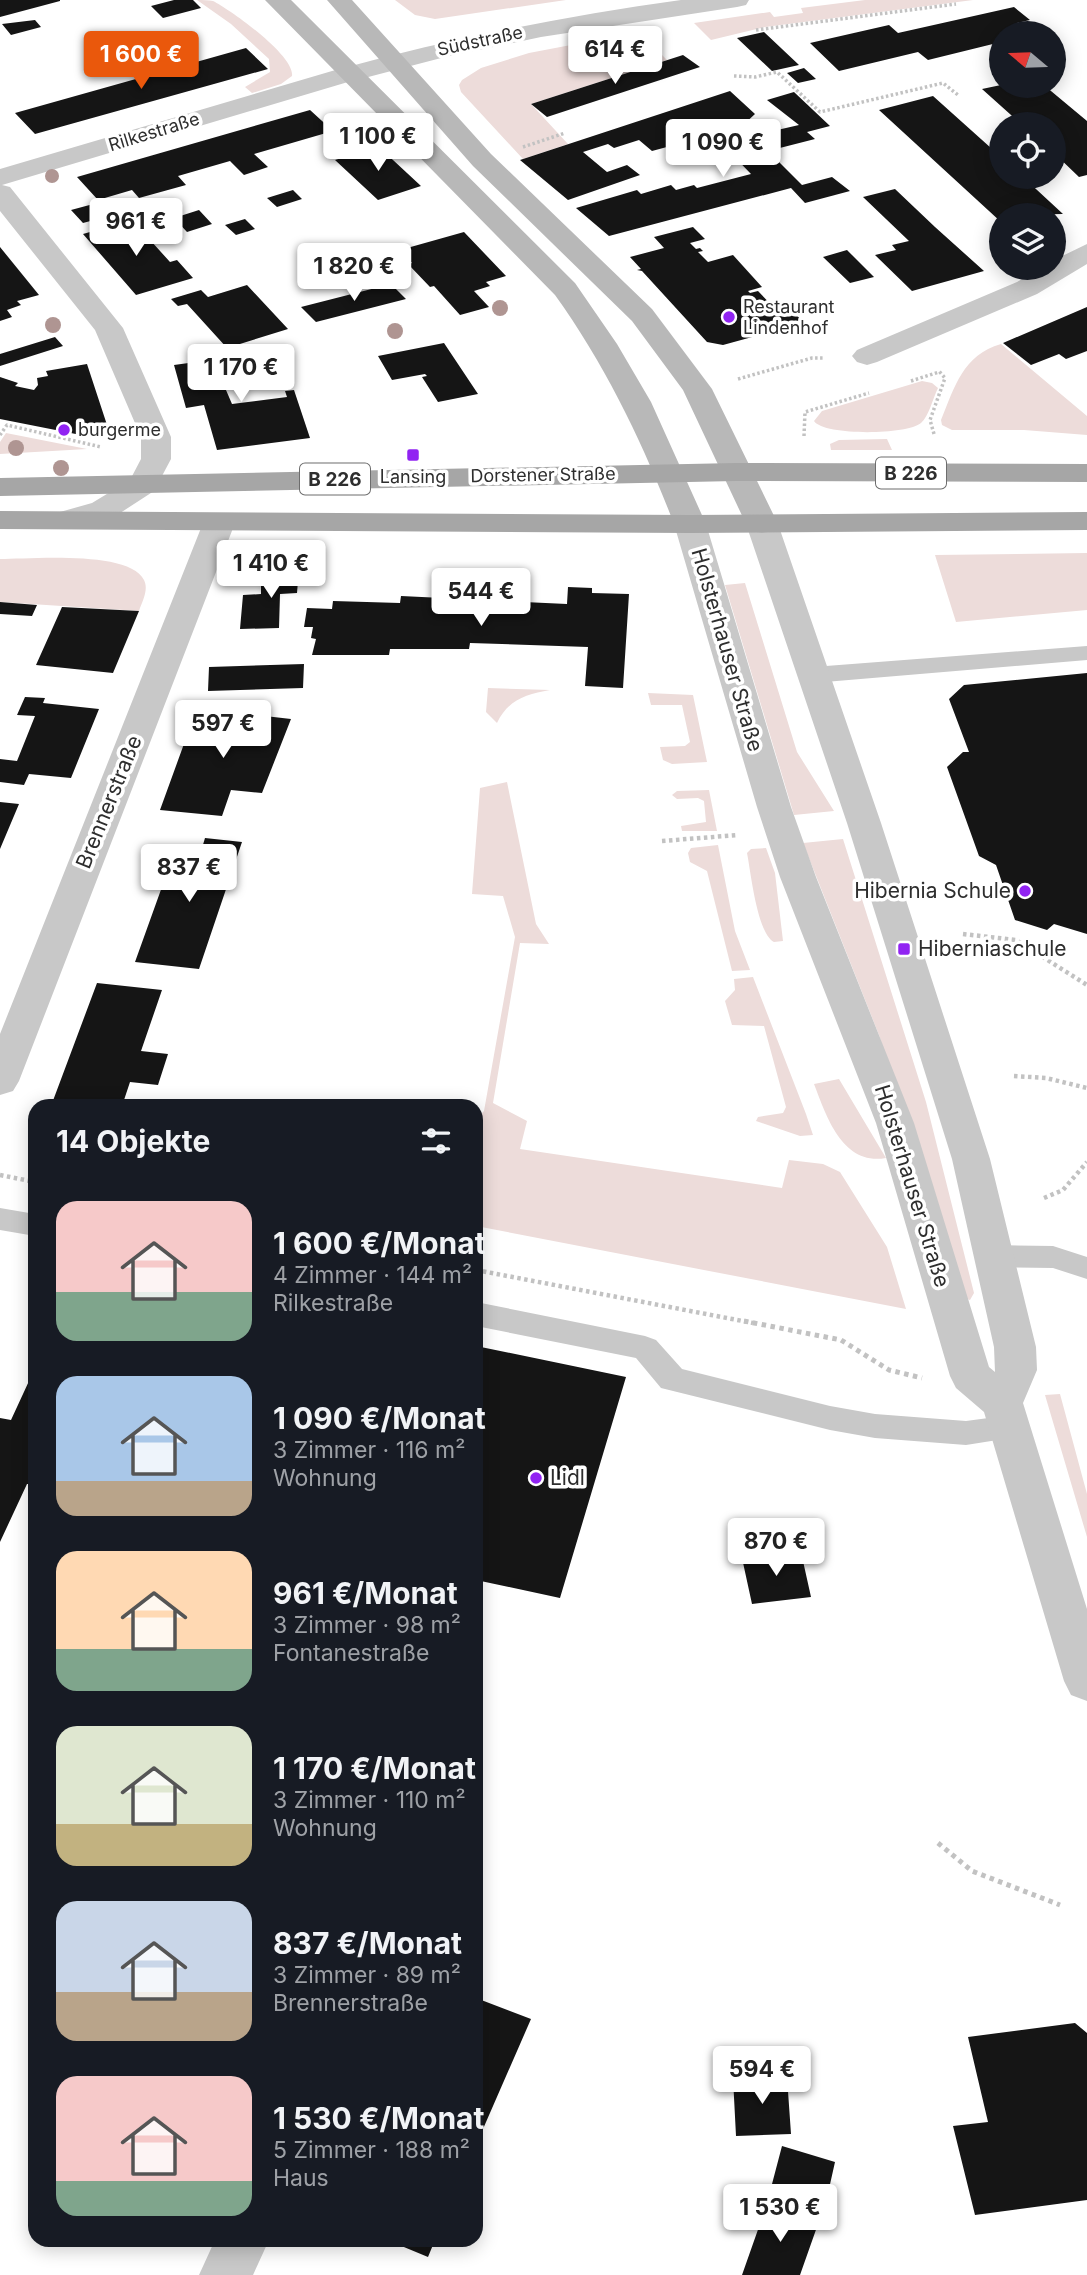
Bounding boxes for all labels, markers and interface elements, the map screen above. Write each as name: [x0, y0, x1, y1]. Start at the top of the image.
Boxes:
street label: Südstraße: [435, 21, 525, 60]
north arrow: [989, 21, 1066, 98]
map controls: [989, 21, 1066, 280]
pin: 614 €: [566, 27, 664, 86]
pin: 1 600 €: [76, 32, 206, 91]
text: 614 €: [584, 35, 646, 63]
text: 1 600 €: [100, 40, 182, 68]
street label: Rilkestraße: [106, 108, 202, 155]
button: locate: [989, 112, 1066, 189]
pin: 1 100 €: [313, 114, 443, 173]
pin: 1 090 €: [658, 120, 788, 179]
text: 1 100 €: [339, 122, 417, 150]
text: 1 090 €: [682, 128, 764, 156]
pin: 961 €: [87, 198, 185, 258]
button: layers: [989, 203, 1066, 280]
text: 961 €: [106, 207, 166, 235]
pin: 1 820 €: [289, 244, 419, 303]
text: 1 820 €: [313, 252, 395, 280]
place label: Restaurant Lindenhof: [743, 296, 835, 338]
marker: Restaurant Lindenhof: [721, 309, 737, 325]
pin: 1 170 €: [176, 344, 306, 404]
text: 1 170 €: [204, 353, 279, 381]
place label: burgerme: [78, 419, 161, 440]
marker: burgerme: [56, 422, 72, 438]
marker: Lansing: [405, 447, 421, 463]
road number: B 226: [876, 458, 946, 488]
street label: Dorstener Straße: [470, 463, 616, 486]
road number: B 226: [300, 464, 370, 494]
place label: Lansing: [380, 466, 446, 487]
pin: 1 410 €: [206, 540, 336, 600]
street label: Holsterhauser Straße: [686, 545, 769, 754]
text: 1 410 €: [233, 549, 309, 577]
pin: 544 €: [432, 568, 530, 628]
text: 544 €: [447, 577, 515, 605]
pin: 597 €: [174, 700, 272, 760]
text: 597 €: [191, 709, 255, 737]
street label: Brennerstraße: [70, 732, 147, 872]
pin: 837 €: [140, 844, 238, 904]
text: 837 €: [157, 853, 221, 881]
place label: Hibernia Schule: [854, 878, 1011, 903]
marker: Hibernia Schule: [1017, 883, 1033, 899]
place label: Hiberniaschule: [918, 936, 1067, 961]
marker: Hiberniaschule: [896, 941, 912, 957]
street label: Holsterhauser Straße: [870, 1082, 955, 1290]
icon: filters: [417, 1122, 455, 1160]
text: 14 Objekte: [56, 1123, 210, 1159]
text: 1 600 €/Monat: [273, 1225, 486, 1261]
icon: home: [112, 1229, 196, 1313]
text: 4 Zimmer · 144 m²: [273, 1261, 472, 1289]
text: Rilkestraße: [273, 1289, 393, 1317]
text: 1 090 €/Monat: [273, 1400, 486, 1436]
icon: home: [112, 1404, 196, 1488]
text: 3 Zimmer · 116 m²: [273, 1436, 465, 1464]
text: Wohnung: [273, 1464, 377, 1492]
place label: Lidl: [550, 1465, 585, 1490]
marker: Lidl: [528, 1470, 544, 1486]
pin: 870 €: [727, 1518, 825, 1578]
text: 870 €: [744, 1527, 808, 1555]
text: 961 €/Monat: [273, 1575, 458, 1611]
icon: home: [112, 1579, 196, 1663]
text: 3 Zimmer · 98 m²: [273, 1611, 461, 1639]
text: Fontanestraße: [273, 1639, 429, 1667]
text: 1 170 €/Monat: [273, 1750, 476, 1786]
icon: home: [112, 1754, 196, 1838]
text: 3 Zimmer · 110 m²: [273, 1786, 466, 1814]
text: Wohnung: [273, 1814, 377, 1842]
text: 837 €/Monat: [273, 1925, 462, 1961]
icon: home: [112, 1929, 196, 2013]
text: 3 Zimmer · 89 m²: [273, 1961, 461, 1989]
text: Brennerstraße: [273, 1989, 428, 2017]
pin: 594 €: [713, 2046, 811, 2106]
text: 594 €: [729, 2055, 795, 2083]
text: 1 530 €/Monat: [273, 2100, 485, 2136]
icon: home: [112, 2104, 196, 2188]
text: 5 Zimmer · 188 m²: [273, 2136, 470, 2164]
text: Haus: [273, 2164, 329, 2192]
pin: 1 530 €: [715, 2184, 845, 2244]
text: 1 530 €: [739, 2193, 821, 2221]

